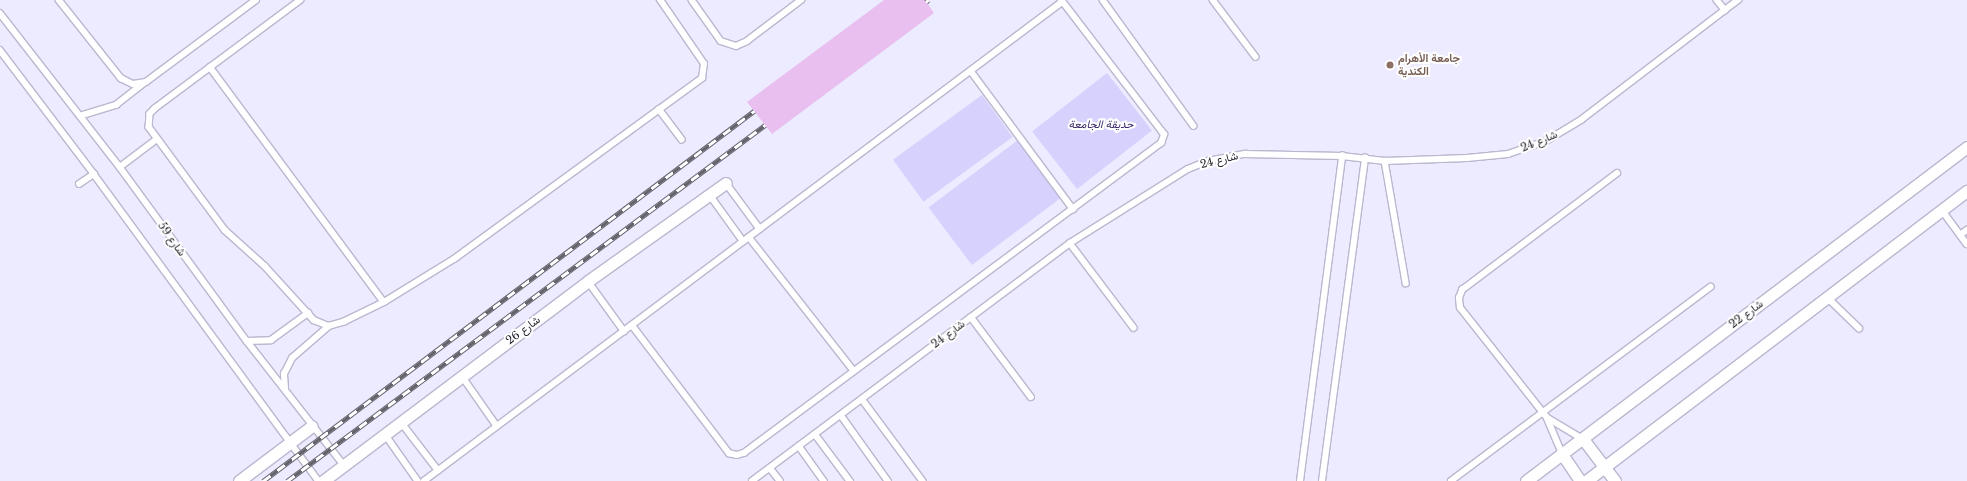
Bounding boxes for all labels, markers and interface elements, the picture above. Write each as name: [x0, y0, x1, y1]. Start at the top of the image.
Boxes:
place label: جامعة الأهرام الكندية: [1398, 52, 1460, 78]
marker: جامعة الأهرام الكندية: [1385, 60, 1395, 70]
park label: حديقة الجامعة: [1069, 117, 1133, 131]
street label: شارع 24: [1519, 127, 1559, 155]
street label: شارع 24: [1199, 149, 1239, 171]
street label: شارع 59: [155, 220, 189, 258]
street label: شارع 22: [1727, 297, 1765, 331]
street label: شارع 26: [503, 313, 543, 347]
street label: شارع 24: [929, 317, 967, 351]

